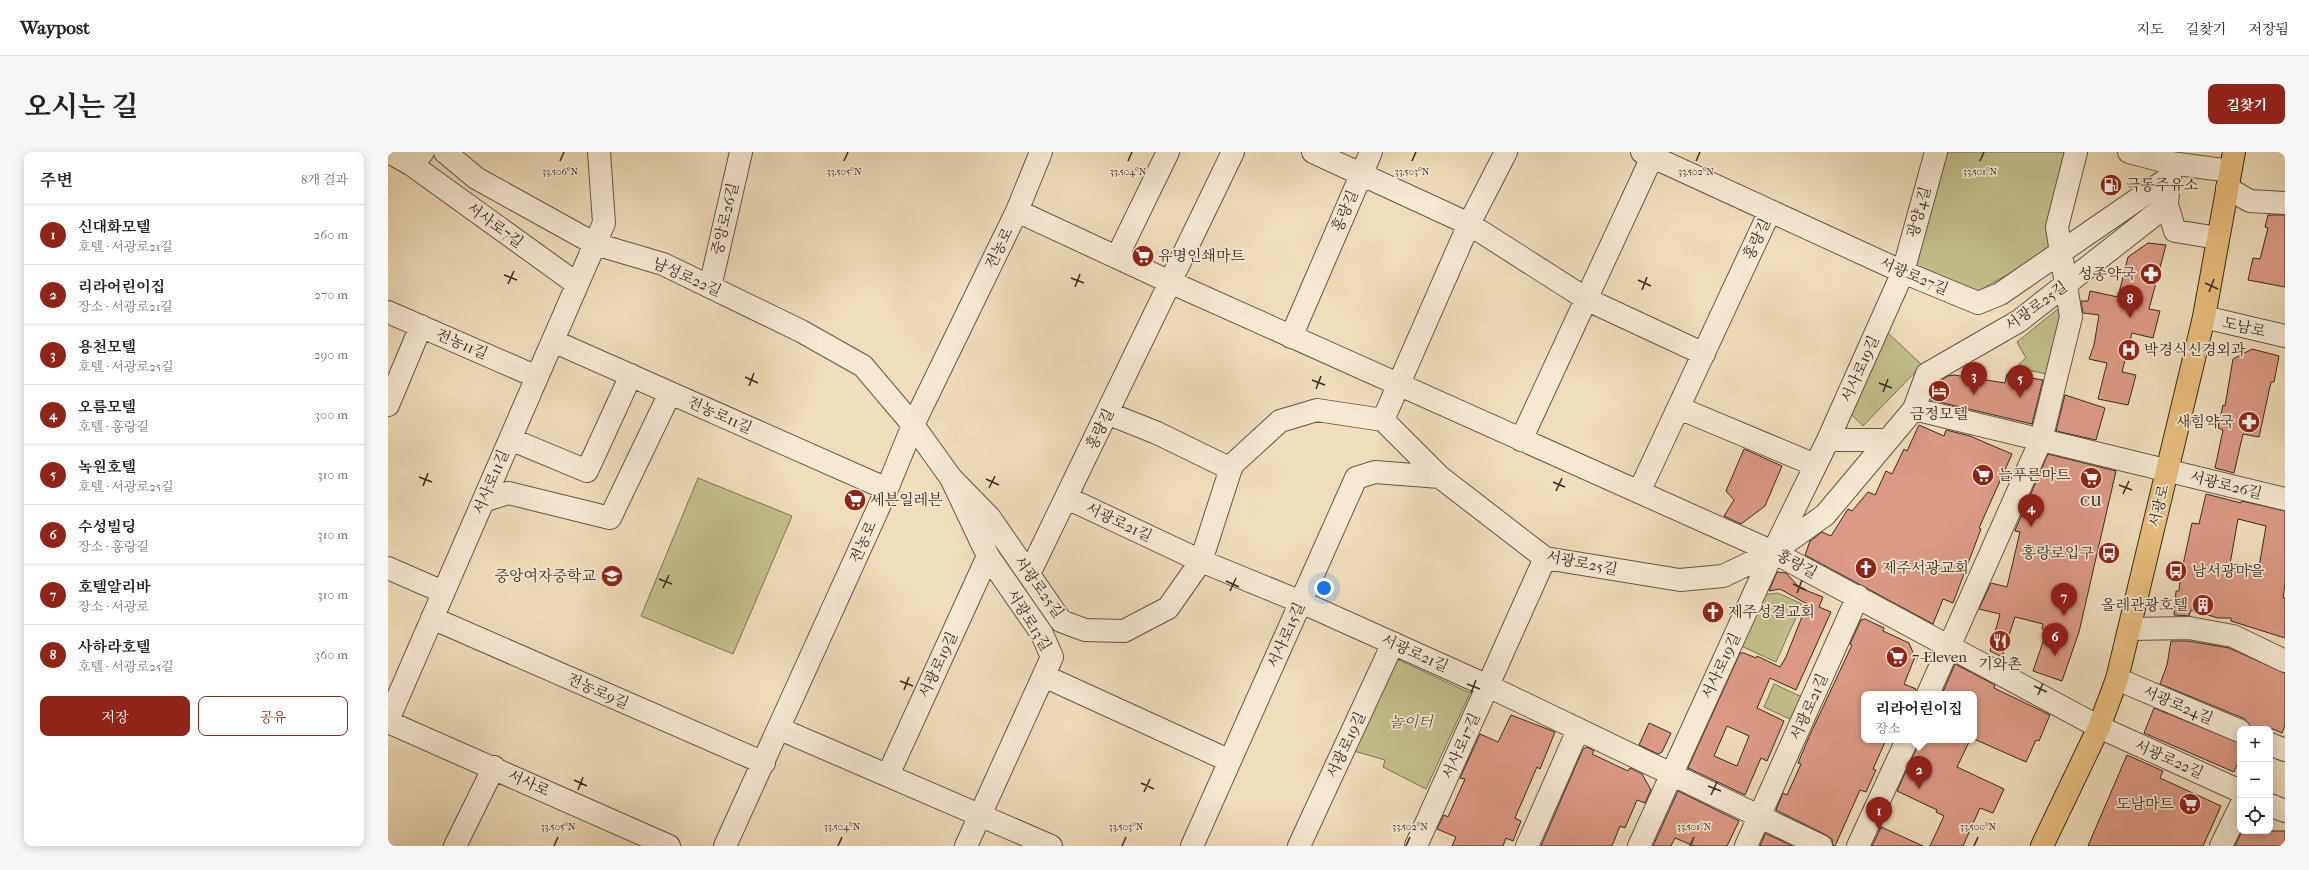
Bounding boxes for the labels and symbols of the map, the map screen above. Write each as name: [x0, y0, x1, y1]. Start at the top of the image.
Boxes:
text: 33.506°N: [542, 166, 579, 178]
text: 33.505°N: [826, 166, 862, 178]
text: 33.504°N: [1110, 166, 1147, 178]
text: 33.503°N: [1395, 166, 1430, 178]
text: 33.502°N: [1678, 166, 1714, 178]
text: 33.501°N: [1963, 166, 1998, 178]
fuel station icon: 극동주유소: [2098, 172, 2124, 198]
place label: 극동주유소: [2126, 176, 2199, 194]
street label: 중앙로26길: [708, 181, 742, 257]
street label: 광양4길: [1904, 184, 1934, 240]
street label: 홍랑길: [1328, 187, 1362, 235]
street label: 서사로7길: [463, 199, 527, 251]
street label: 홍랑길: [1740, 215, 1774, 263]
street label: 전농로: [981, 224, 1017, 271]
supermarket icon: 유명인쇄마트: [1130, 243, 1156, 269]
place label: 유명인쇄마트: [1158, 247, 1245, 265]
street label: 서광로27길: [1877, 253, 1951, 299]
street label: 남성로22길: [650, 254, 724, 300]
pharmacy icon: 성종약국: [2138, 261, 2164, 287]
place label: 성종약국: [2078, 265, 2137, 283]
street label: 서광로25길: [2002, 278, 2070, 334]
pin: 8: [2117, 285, 2143, 318]
street label: 도남로: [2221, 313, 2268, 341]
street label: 전농11길: [434, 325, 490, 363]
street label: 서사로19길: [1837, 333, 1883, 405]
hospital icon: 박경식신경외과: [2116, 337, 2142, 363]
place label: 박경식신경외과: [2144, 341, 2246, 359]
pin: 3: [1961, 362, 1987, 395]
pin: 5: [2007, 365, 2033, 398]
hotel icon: 금정모텔: [1926, 378, 1952, 404]
street label: 전농로11길: [685, 393, 755, 437]
place label: 금정모텔: [1910, 405, 1968, 423]
street label: 홍랑길: [1082, 406, 1118, 452]
pharmacy icon: 새힘약국: [2236, 409, 2262, 435]
place label: 새힘약국: [2176, 413, 2235, 431]
street label: 서사로11길: [469, 447, 513, 517]
supermarket icon: 늘푸른마트: [1970, 462, 1996, 488]
supermarket icon: CU: [2078, 465, 2104, 491]
place label: 늘푸른마트: [1998, 466, 2071, 484]
street label: 서광로26길: [2188, 467, 2264, 503]
street label: 서광로: [2145, 482, 2173, 529]
supermarket icon: 세븐일레븐: [842, 487, 868, 513]
place label: 세븐일레븐: [870, 491, 943, 509]
place label: CU: [2080, 492, 2102, 510]
pin: 4: [2018, 494, 2044, 527]
street label: 서광로21길: [1083, 499, 1155, 545]
street label: 전농로: [846, 518, 880, 566]
bus stop icon: 홍랑로입구: [2096, 540, 2122, 566]
place label: 홍랑로입구: [2022, 544, 2095, 562]
street label: 홍랑길: [1774, 546, 1820, 582]
street label: 서광로25길: [1545, 547, 1619, 579]
street label: 서광로25길: [1011, 553, 1067, 621]
church icon: 제주서광교회: [1853, 555, 1879, 581]
bus stop icon: 남서광마을: [2163, 558, 2189, 584]
place label: 제주서광교회: [1882, 559, 1969, 577]
place label: 남서광마을: [2192, 562, 2265, 580]
school or university icon: 중앙여자중학교: [599, 563, 625, 589]
place label: 중앙여자중학교: [495, 567, 597, 585]
your location: [1314, 578, 1334, 598]
pin: 7: [2051, 583, 2077, 616]
street label: 서광로13길: [1003, 586, 1055, 654]
building icon: 올레관광호텔: [2190, 592, 2216, 618]
place label: 올레관광호텔: [2101, 596, 2188, 614]
street label: 서사로15길: [1264, 599, 1308, 671]
church icon: 제주성결교회: [1700, 599, 1726, 625]
place label: 제주성결교회: [1728, 603, 1815, 621]
pin: 6: [2042, 623, 2068, 656]
restaurant icon: 기와촌: [1987, 628, 2013, 654]
street label: 서광로19길: [915, 629, 961, 701]
street label: 서광로21길: [1379, 630, 1451, 676]
street label: 서사로19길: [1698, 630, 1744, 702]
supermarket icon: 7-Eleven: [1884, 644, 1910, 670]
place label: 7-Eleven: [1912, 648, 1967, 666]
place label: 기와촌: [1978, 655, 2022, 673]
street label: 전농로9길: [564, 669, 632, 713]
street label: 서광로21길: [1786, 671, 1832, 743]
street label: 서광로24길: [2140, 682, 2216, 728]
street label: 서광로19길: [1323, 709, 1369, 781]
street label: 서사로17길: [1438, 710, 1484, 782]
park label: 놀이터: [1389, 713, 1434, 731]
street label: 서광로22길: [2132, 736, 2206, 782]
pin: 2: [1906, 756, 1932, 789]
street label: 서사로: [505, 766, 553, 800]
supermarket icon: 도남마트: [2177, 791, 2203, 817]
place label: 도남마트: [2116, 795, 2175, 813]
pin: 1: [1866, 797, 1892, 830]
text: 33.505°N: [540, 821, 576, 833]
text: 33.504°N: [824, 821, 861, 833]
text: 33.503°N: [1109, 821, 1144, 833]
text: 33.502°N: [1392, 821, 1428, 833]
text: 33.501°N: [1677, 821, 1712, 833]
text: 33.500°N: [1960, 821, 1997, 833]

